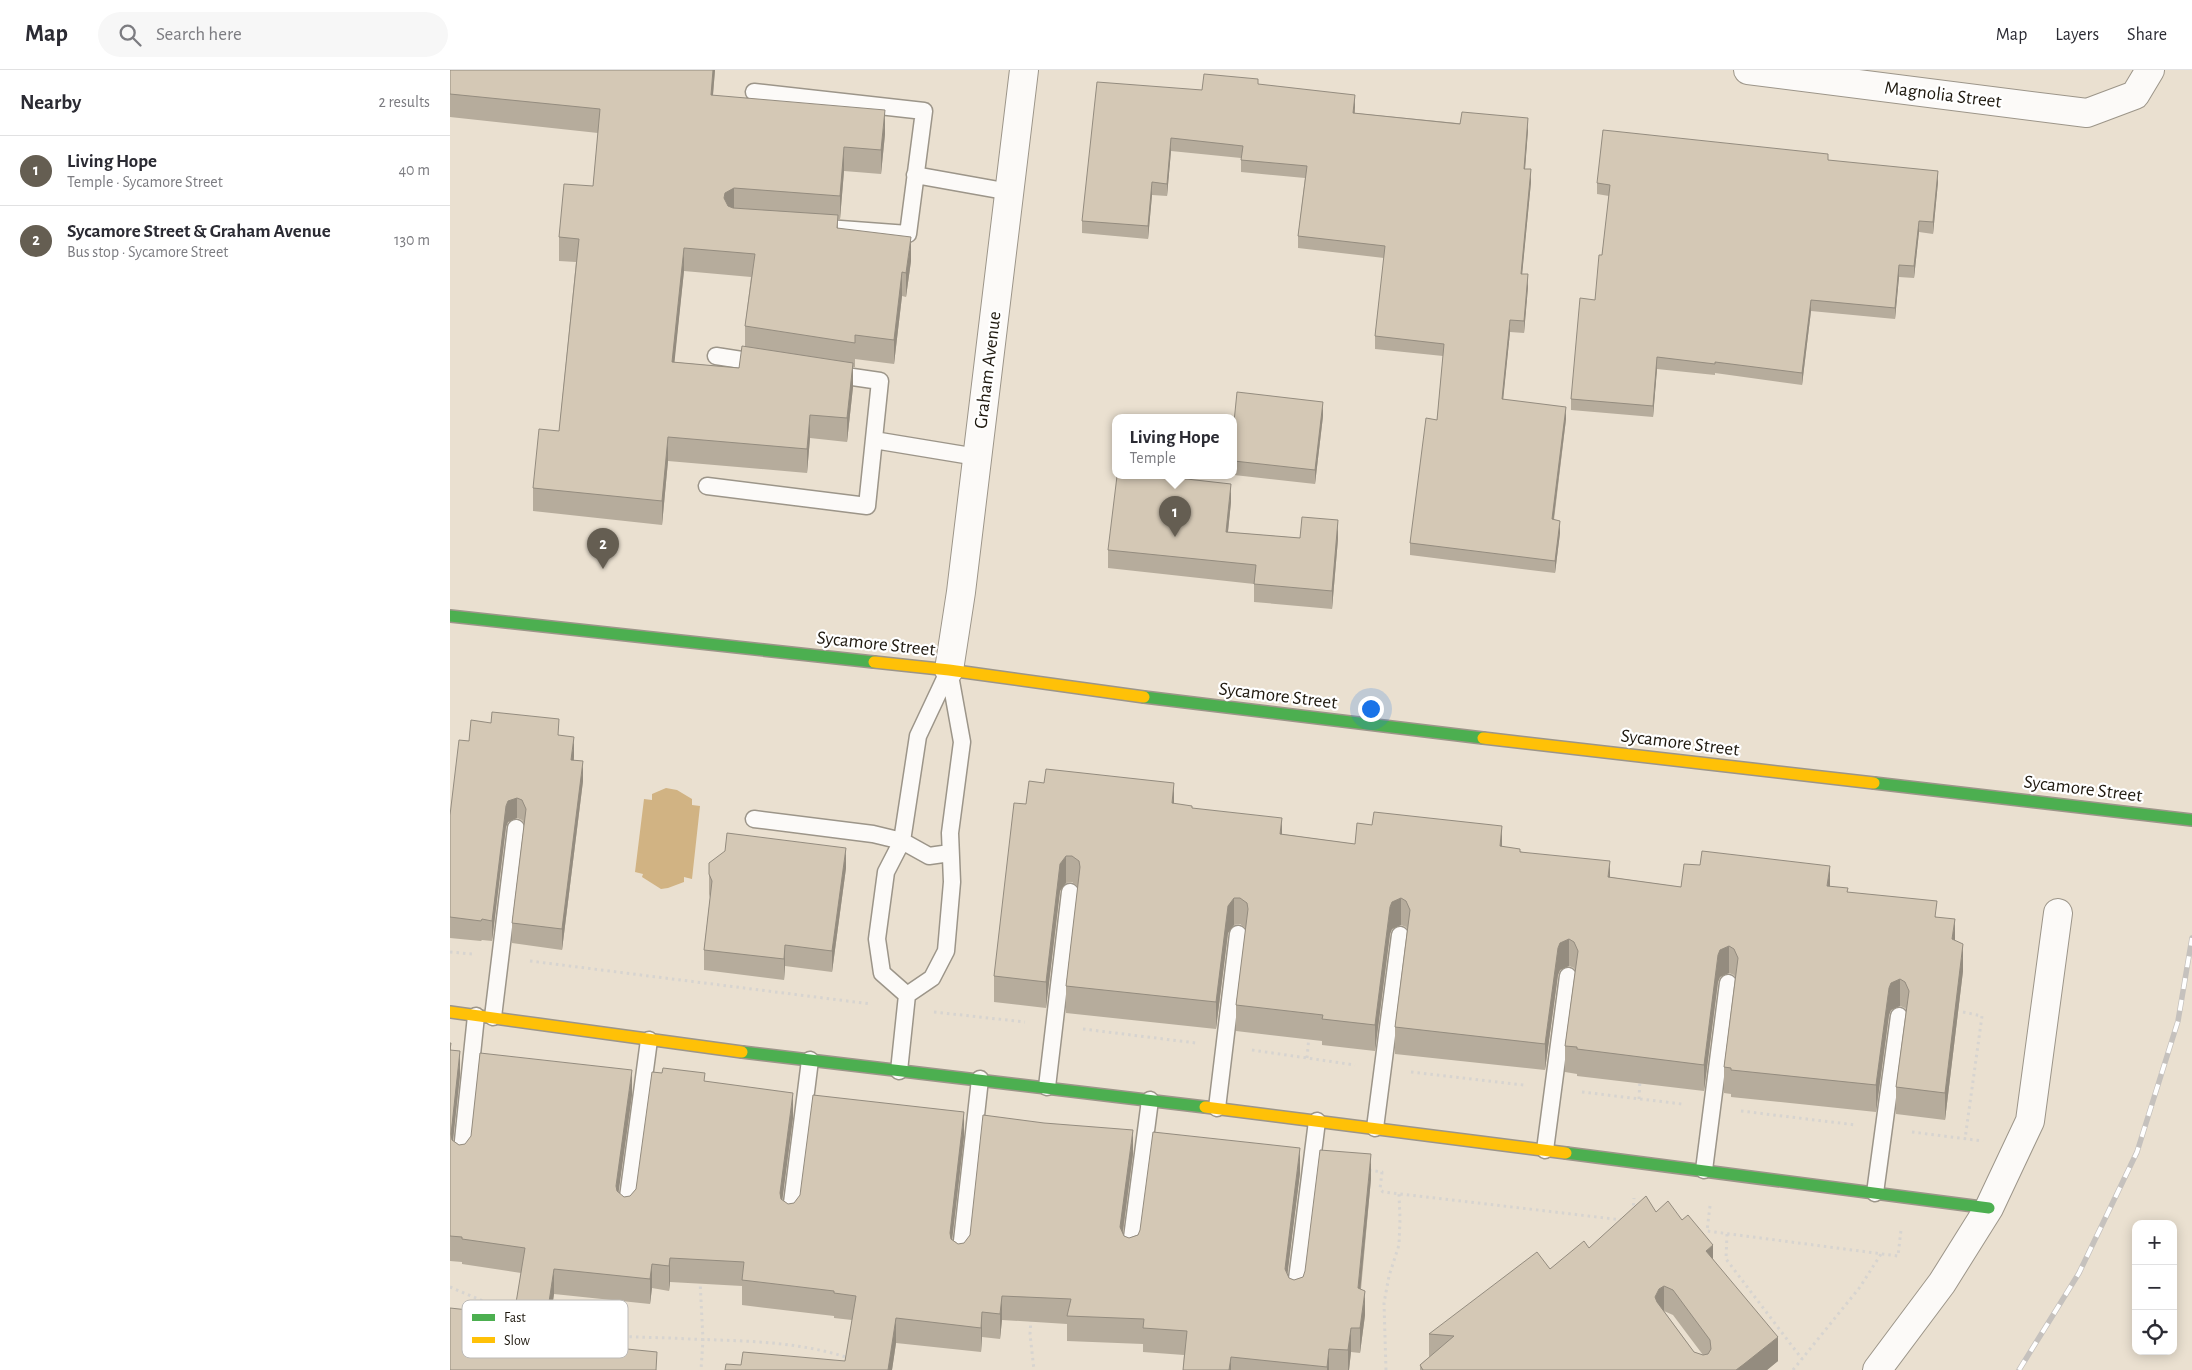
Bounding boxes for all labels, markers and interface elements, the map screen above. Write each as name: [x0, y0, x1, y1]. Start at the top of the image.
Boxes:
search box: [98, 12, 448, 57]
icon: search: [116, 21, 144, 49]
text: Map: [25, 22, 68, 46]
text: Search here: [156, 25, 242, 44]
text: Map: [1996, 26, 2027, 44]
text: Layers: [2055, 26, 2099, 44]
text: Share: [2127, 26, 2167, 44]
street label: Magnolia Street: [1883, 78, 2003, 112]
text: Nearby: [20, 92, 81, 113]
text: 2 results: [378, 94, 430, 110]
text: Living Hope: [67, 152, 157, 171]
text: 1: [33, 162, 39, 178]
text: 40 m: [398, 162, 430, 178]
text: Temple · Sycamore Street: [67, 174, 223, 190]
text: Sycamore Street & Graham Avenue: [67, 222, 331, 241]
text: 2: [32, 232, 40, 248]
text: 130 m: [394, 232, 430, 248]
text: Bus stop · Sycamore Street: [67, 244, 228, 260]
street label: Graham Avenue: [971, 310, 1005, 430]
popup: [1112, 414, 1237, 479]
text: Living Hope: [1129, 428, 1220, 447]
text: Temple: [1129, 450, 1176, 466]
pin: 1: [1159, 496, 1191, 537]
pin: 2: [587, 528, 619, 569]
street label: Sycamore Street: [816, 628, 936, 660]
street label: Sycamore Street: [1218, 679, 1338, 713]
your location: [1358, 696, 1384, 722]
street label: Sycamore Street: [1620, 726, 1740, 760]
street label: Sycamore Street: [2023, 772, 2143, 806]
map controls: [2132, 1220, 2177, 1355]
button: +: [2132, 1220, 2177, 1265]
button: −: [2132, 1265, 2177, 1310]
legend: [462, 1300, 628, 1358]
button: locate: [2132, 1310, 2177, 1355]
text: Fast: [504, 1311, 526, 1325]
text: Slow: [504, 1334, 531, 1348]

